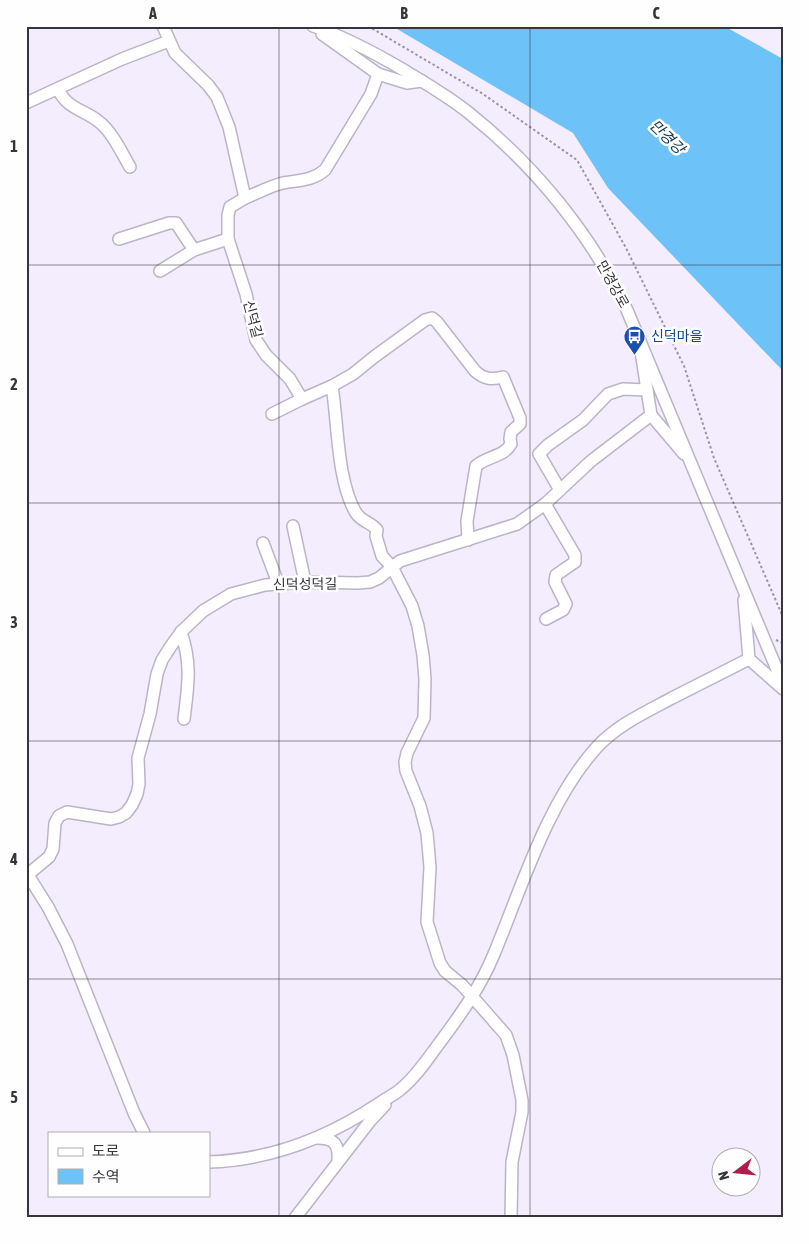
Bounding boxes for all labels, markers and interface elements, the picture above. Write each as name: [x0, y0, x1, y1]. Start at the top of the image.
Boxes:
text: A: [148, 4, 157, 22]
text: B: [400, 4, 408, 22]
text: C: [652, 4, 660, 22]
water label: 만경강: [647, 116, 690, 159]
text: 1: [10, 137, 18, 155]
street label: 만경강로: [594, 258, 633, 311]
street label: 신덕길: [240, 298, 266, 340]
bus stop icon: 신덕마을: [623, 324, 647, 355]
place label: 신덕마을: [651, 328, 703, 344]
text: 2: [10, 375, 18, 393]
street label: 신덕성덕길: [273, 575, 337, 593]
text: 3: [10, 613, 18, 631]
text: 4: [9, 850, 18, 868]
text: 5: [10, 1088, 18, 1106]
legend: [48, 1132, 210, 1196]
text: 도로: [92, 1142, 120, 1159]
north arrow: [712, 1146, 762, 1196]
text: 수역: [92, 1168, 120, 1185]
text: N: [715, 1169, 732, 1182]

